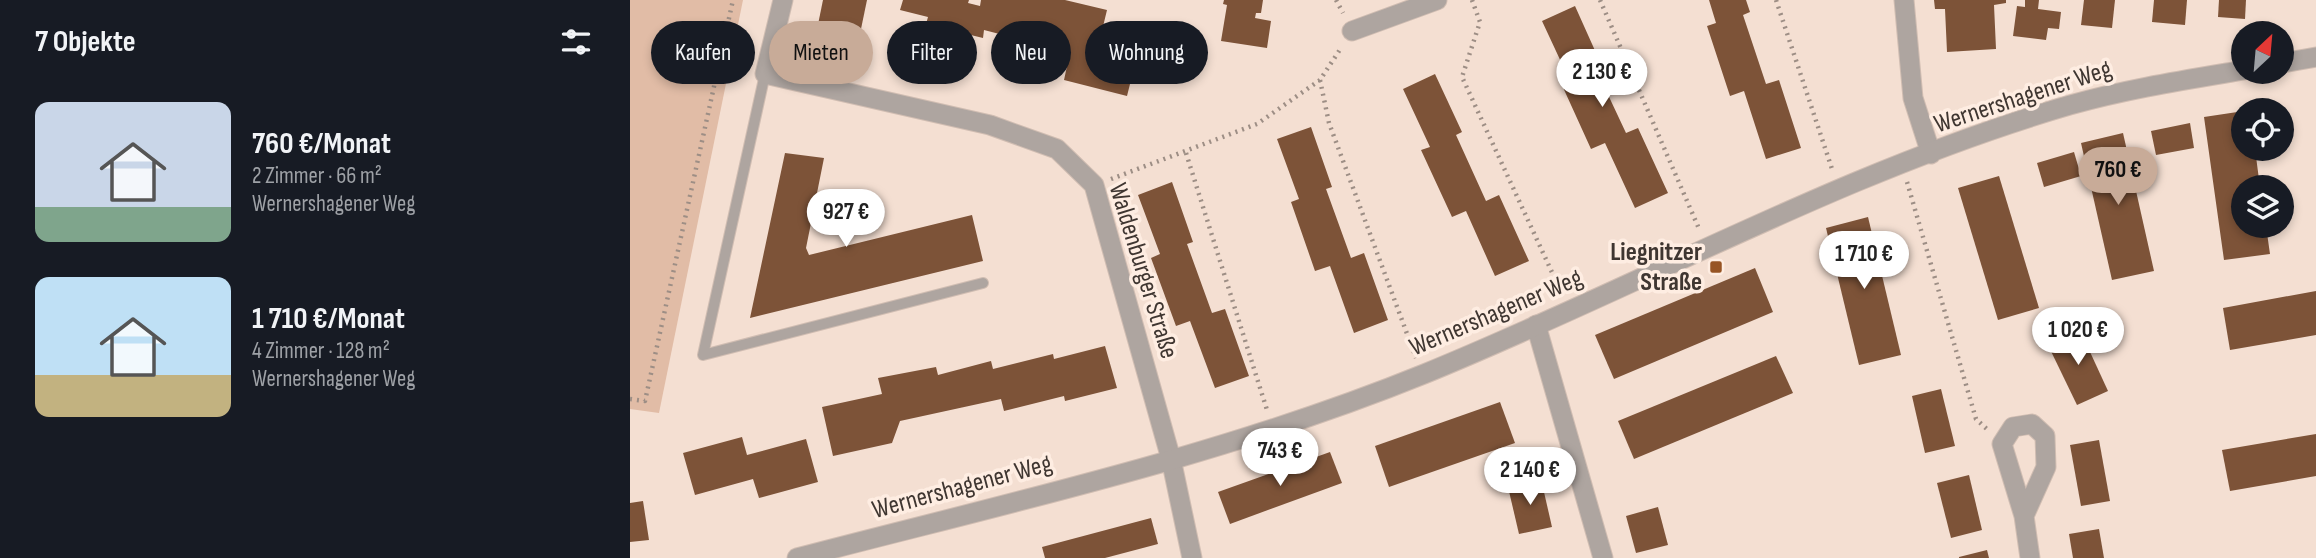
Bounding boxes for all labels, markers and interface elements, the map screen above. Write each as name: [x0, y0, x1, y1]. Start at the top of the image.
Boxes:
chip: Kaufen: [651, 21, 755, 84]
chip: Mieten: [769, 21, 873, 84]
chip: Filter: [887, 21, 977, 84]
chip: Neu: [991, 21, 1071, 84]
chip: Wohnung: [1085, 21, 1208, 84]
north arrow: [2231, 21, 2294, 84]
map controls: [2231, 21, 2294, 238]
icon: filters: [557, 23, 595, 61]
text: 7 Objekte: [35, 24, 135, 60]
pin: 2 130 €: [1537, 50, 1667, 109]
street label: Wernershagener Weg: [1930, 54, 2116, 140]
text: 2 130 €: [1572, 58, 1632, 86]
button: locate: [2231, 98, 2294, 161]
text: 760 €/Monat: [252, 126, 391, 162]
icon: home: [91, 130, 175, 214]
pin: 760 €: [2069, 148, 2167, 207]
text: 760 €: [2094, 156, 2142, 184]
text: 2 Zimmer · 66 m²: [252, 162, 382, 190]
button: layers: [2231, 175, 2294, 238]
street label: Waldenburger Straße: [1102, 180, 1184, 362]
text: Wernershagener Weg: [252, 190, 415, 218]
pin: 927 €: [797, 190, 895, 249]
text: 927 €: [823, 198, 869, 226]
pin: 1 710 €: [1799, 232, 1929, 291]
place label: Liegnitzer Straße: [1610, 237, 1702, 298]
text: 1 710 €: [1835, 240, 1893, 268]
marker: Liegnitzer Straße: [1708, 259, 1724, 275]
street label: Wernershagener Weg: [1405, 263, 1587, 363]
text: 1 710 €/Monat: [252, 301, 405, 337]
icon: home: [91, 305, 175, 389]
pin: 1 020 €: [2013, 308, 2143, 367]
text: 1 020 €: [2048, 316, 2108, 344]
text: 4 Zimmer · 128 m²: [252, 337, 390, 365]
text: Wernershagener Weg: [252, 365, 415, 393]
pin: 743 €: [1231, 428, 1329, 488]
text: 743 €: [1257, 437, 1303, 465]
street label: Wernershagener Weg: [869, 448, 1055, 526]
pin: 2 140 €: [1465, 448, 1595, 507]
text: 2 140 €: [1500, 456, 1560, 484]

